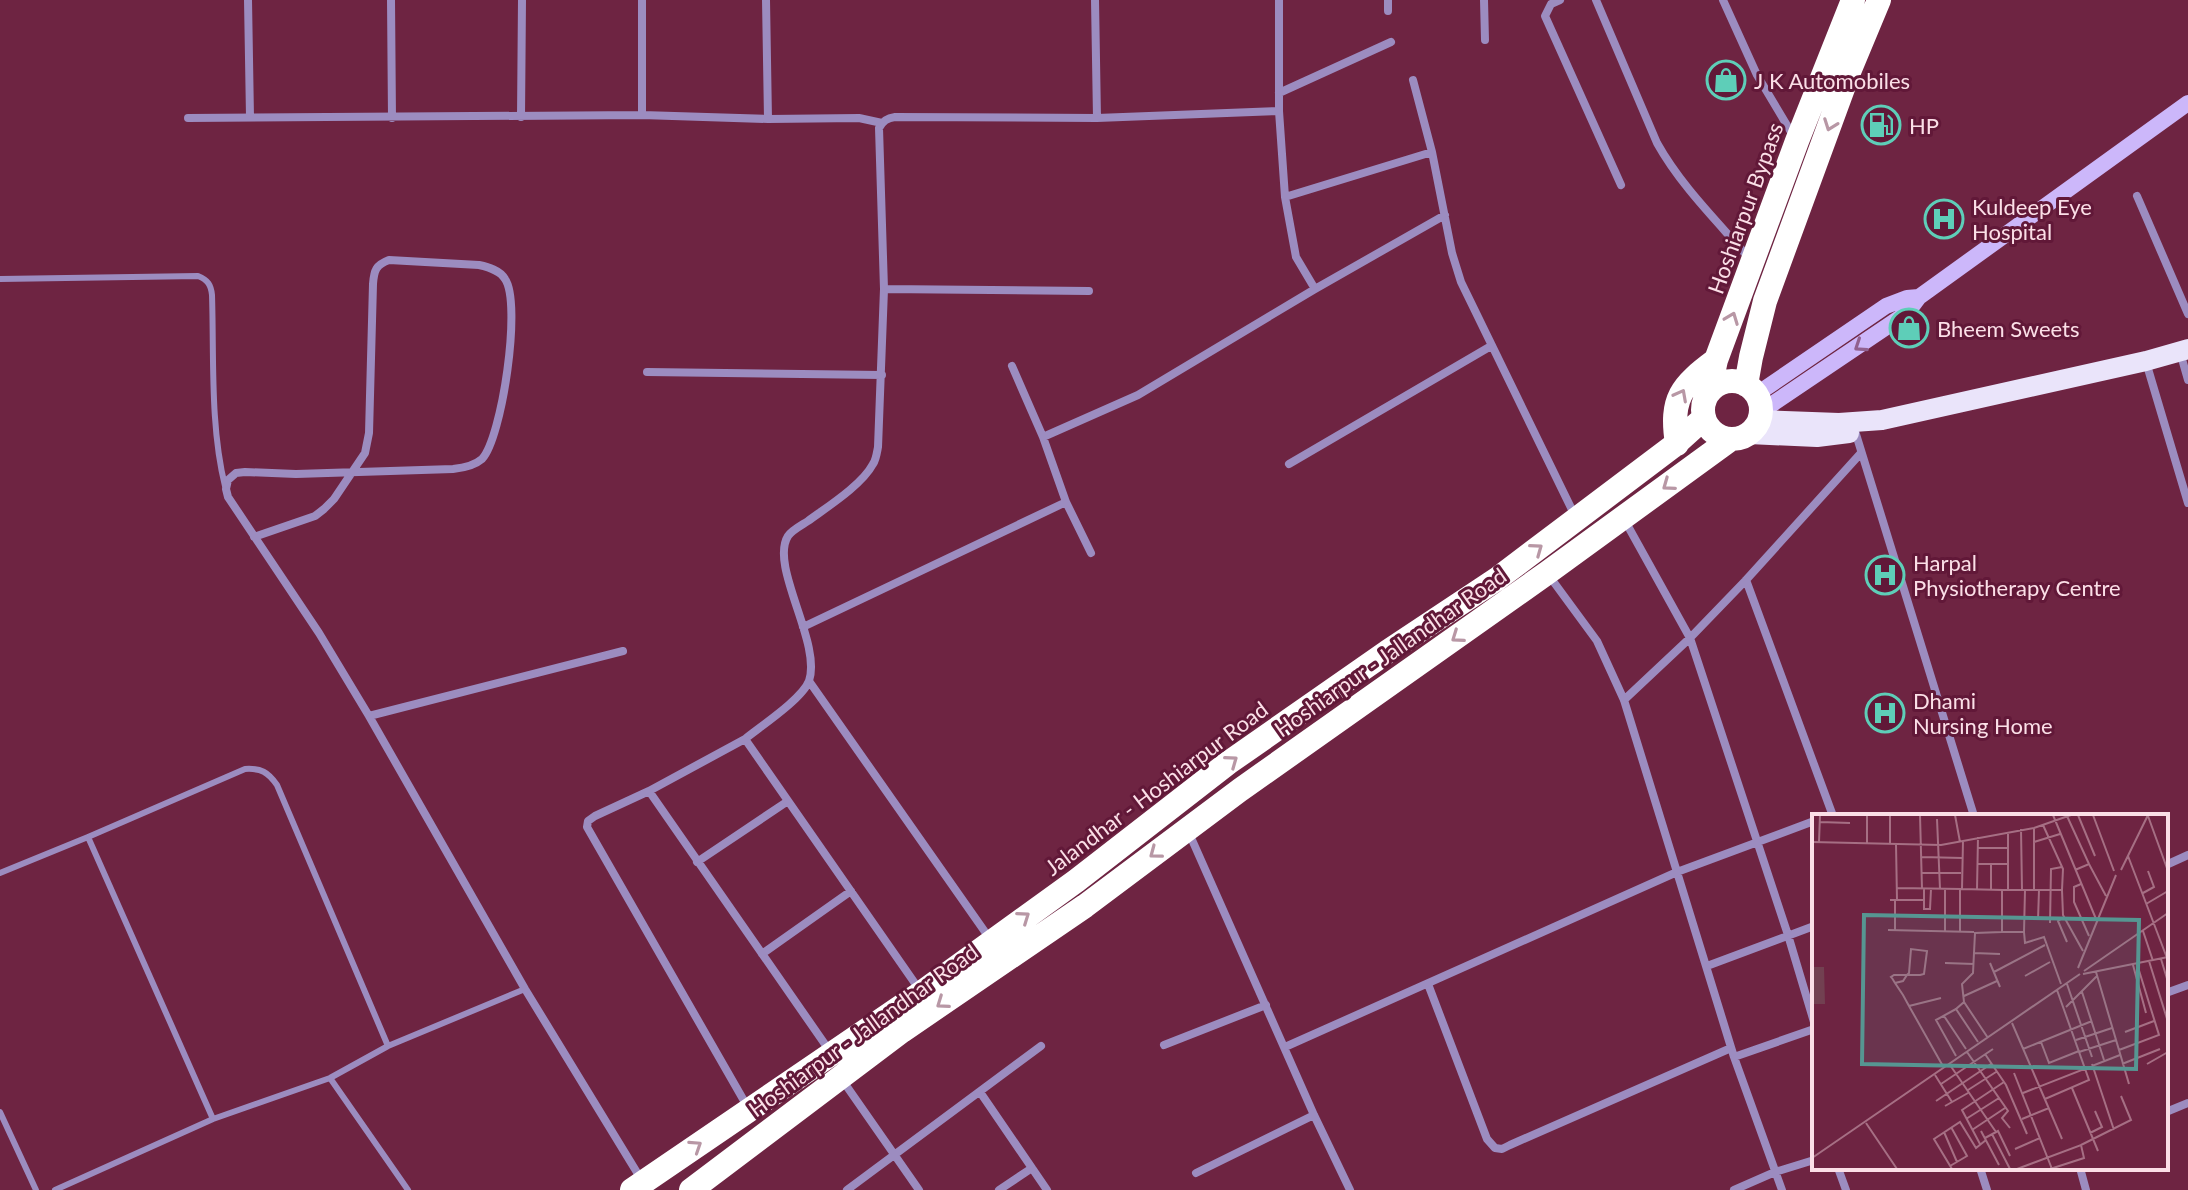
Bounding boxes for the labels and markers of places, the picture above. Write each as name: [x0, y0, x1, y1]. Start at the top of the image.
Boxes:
shop icon: J K Automobiles: [1705, 59, 1747, 101]
place label: J K Automobiles: [1754, 67, 1910, 94]
fuel station icon: HP: [1860, 104, 1902, 146]
place label: HP: [1909, 112, 1939, 139]
place label: Kuldeep Eye Hospital: [1972, 193, 2092, 245]
hospital icon: Kuldeep Eye Hospital: [1923, 198, 1965, 240]
shop icon: Bheem Sweets: [1888, 307, 1930, 349]
place label: Bheem Sweets: [1937, 315, 2080, 342]
place label: Harpal Physiotherapy Centre: [1913, 549, 2121, 601]
hospital icon: Harpal Physiotherapy Centre: [1864, 554, 1906, 596]
place label: Dhami Nursing Home: [1913, 687, 2053, 739]
hospital icon: Dhami Nursing Home: [1864, 692, 1906, 734]

